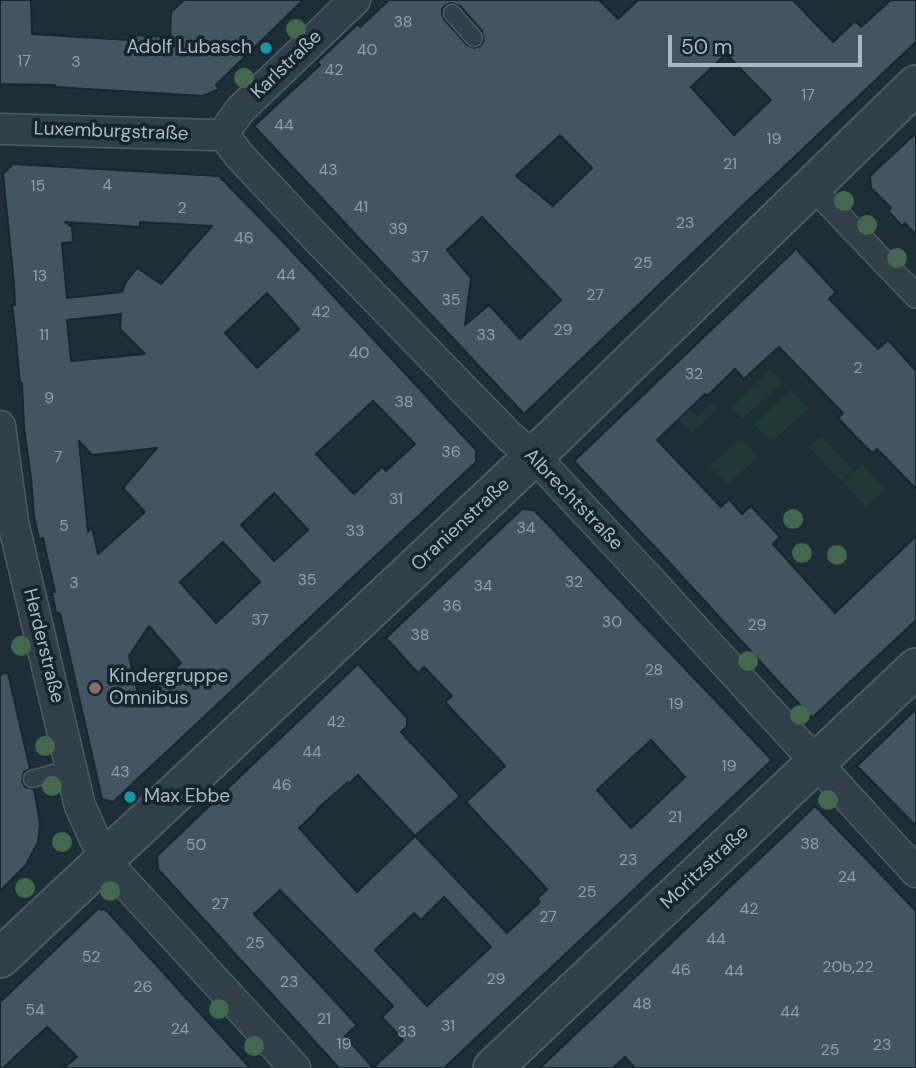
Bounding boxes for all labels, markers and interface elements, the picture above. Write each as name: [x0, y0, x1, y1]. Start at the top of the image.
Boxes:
house number: 38: [393, 13, 413, 33]
scale bar: [671, 21, 865, 65]
street label: Karlstraße: [247, 26, 327, 104]
text: 50 m: [681, 33, 732, 61]
place label: Adolf Lubasch: [127, 37, 252, 59]
marker: Adolf Lubasch: [258, 40, 274, 56]
house number: 40: [357, 41, 377, 61]
house number: 17: [17, 52, 31, 72]
house number: 3: [71, 53, 81, 73]
house number: 42: [325, 61, 343, 81]
house number: 17: [801, 86, 815, 106]
house number: 44: [274, 116, 294, 136]
street label: Luxemburgstraße: [33, 118, 189, 146]
house number: 19: [766, 130, 782, 150]
house number: 21: [723, 155, 737, 175]
house number: 43: [318, 161, 338, 181]
house number: 4: [102, 176, 112, 196]
house number: 15: [31, 177, 45, 197]
house number: 41: [354, 198, 368, 218]
house number: 2: [177, 199, 187, 219]
house number: 23: [676, 214, 694, 234]
house number: 39: [388, 220, 408, 240]
house number: 46: [234, 229, 254, 249]
house number: 37: [411, 248, 429, 268]
house number: 25: [634, 254, 652, 274]
house number: 44: [276, 266, 296, 286]
house number: 13: [33, 267, 47, 287]
house number: 27: [586, 286, 604, 306]
house number: 35: [441, 291, 461, 311]
house number: 42: [312, 303, 330, 323]
house number: 29: [553, 321, 573, 341]
house number: 11: [39, 326, 49, 346]
house number: 33: [477, 326, 495, 346]
house number: 40: [349, 344, 369, 364]
house number: 2: [853, 359, 863, 379]
house number: 32: [685, 365, 703, 385]
house number: 9: [44, 389, 54, 409]
house number: 38: [394, 393, 414, 413]
house number: 36: [441, 443, 461, 463]
street label: Albrechtstraße: [519, 444, 627, 556]
house number: 7: [54, 448, 62, 468]
street label: Oranienstraße: [407, 474, 515, 576]
house number: 31: [389, 490, 403, 510]
house number: 5: [59, 517, 69, 537]
house number: 34: [516, 519, 536, 539]
house number: 33: [346, 522, 364, 542]
house number: 35: [297, 571, 317, 591]
house number: 32: [565, 573, 583, 593]
house number: 3: [69, 574, 79, 594]
house number: 34: [473, 577, 493, 597]
street label: Herderstraße: [18, 586, 68, 706]
house number: 36: [442, 597, 462, 617]
house number: 37: [251, 611, 269, 631]
house number: 30: [602, 613, 622, 633]
house number: 29: [747, 616, 767, 636]
house number: 38: [410, 626, 430, 646]
house number: 28: [645, 661, 663, 681]
place label: Kindergruppe Omnibus: [109, 666, 228, 710]
marker: Kindergruppe Omnibus: [87, 680, 103, 696]
house number: 19: [668, 695, 684, 715]
house number: 42: [327, 713, 345, 733]
house number: 44: [302, 743, 322, 763]
house number: 19: [721, 757, 737, 777]
house number: 43: [110, 763, 130, 783]
house number: 46: [272, 776, 292, 796]
place label: Max Ebbe: [144, 786, 230, 808]
marker: Max Ebbe: [122, 789, 138, 805]
house number: 21: [668, 808, 682, 828]
street label: Moritzstraße: [656, 821, 754, 915]
house number: 38: [800, 835, 820, 855]
house number: 50: [186, 836, 206, 856]
house number: 23: [619, 851, 637, 871]
house number: 24: [838, 868, 856, 888]
house number: 25: [578, 883, 596, 903]
house number: 27: [211, 895, 229, 915]
house number: 42: [740, 900, 758, 920]
house number: 27: [539, 908, 557, 928]
house number: 44: [706, 930, 726, 950]
house number: 25: [246, 934, 264, 954]
house number: 52: [82, 948, 100, 968]
house number: 20b,22: [822, 958, 874, 978]
house number: 46: [671, 961, 691, 981]
house number: 44: [724, 962, 744, 982]
house number: 29: [486, 970, 506, 990]
house number: 23: [280, 973, 298, 993]
house number: 26: [133, 978, 153, 998]
house number: 48: [632, 995, 652, 1015]
house number: 54: [25, 1001, 45, 1021]
house number: 44: [780, 1003, 800, 1023]
house number: 21: [317, 1010, 331, 1030]
house number: 31: [441, 1017, 455, 1037]
house number: 24: [171, 1020, 189, 1040]
house number: 33: [398, 1023, 416, 1043]
house number: 19: [336, 1035, 352, 1055]
house number: 23: [873, 1036, 891, 1056]
house number: 25: [821, 1041, 839, 1061]

